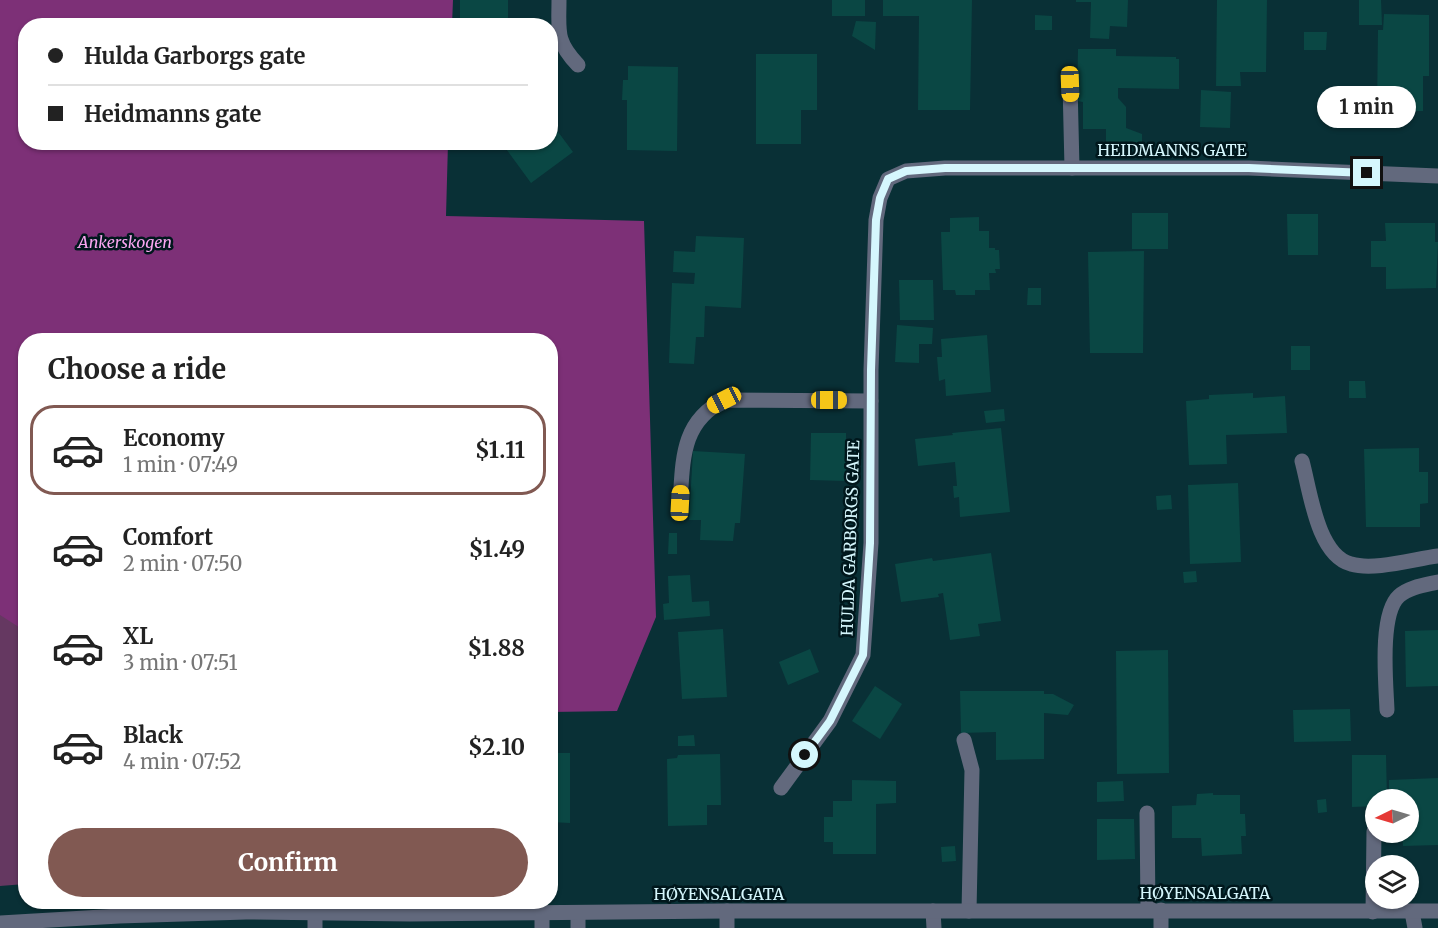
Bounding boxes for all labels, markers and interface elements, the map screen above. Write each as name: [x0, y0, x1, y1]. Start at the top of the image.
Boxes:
text: Hulda Garborgs gate: [84, 42, 305, 70]
car: [1060, 66, 1080, 102]
callout: 1 min: [1318, 86, 1416, 128]
text: 1 min: [1339, 94, 1394, 119]
text: Heidmanns gate: [84, 100, 261, 128]
street label: HEIDMANNS GATE: [1097, 140, 1248, 160]
route end: [1353, 159, 1380, 186]
park label: Ankerskogen: [76, 232, 172, 252]
text: Choose a ride: [48, 352, 226, 386]
car: [704, 384, 744, 416]
car: [811, 391, 847, 409]
icon: car: [51, 423, 105, 477]
text: Economy: [123, 424, 224, 452]
text: $1.11: [475, 436, 525, 464]
street label: HULDA GARBORGS GATE: [837, 439, 863, 636]
text: 1 min · 07:49: [123, 452, 238, 477]
car: [670, 485, 690, 521]
icon: car: [51, 522, 105, 576]
text: Comfort: [123, 523, 213, 551]
text: $1.49: [469, 535, 525, 563]
text: 2 min · 07:50: [123, 551, 242, 576]
icon: car: [51, 621, 105, 675]
text: XL: [123, 622, 153, 650]
text: $1.88: [467, 634, 525, 662]
text: 3 min · 07:51: [123, 650, 238, 675]
icon: car: [51, 720, 105, 774]
text: Black: [123, 721, 183, 749]
text: $2.10: [468, 733, 525, 761]
route start: [791, 741, 818, 768]
text: 4 min · 07:52: [123, 749, 241, 774]
north arrow: [1365, 789, 1419, 843]
map controls: [1365, 789, 1419, 909]
button: Confirm: [48, 828, 528, 897]
button: layers: [1365, 855, 1419, 909]
street label: HØYENSALGATA: [1140, 883, 1271, 903]
street label: HØYENSALGATA: [654, 884, 785, 904]

